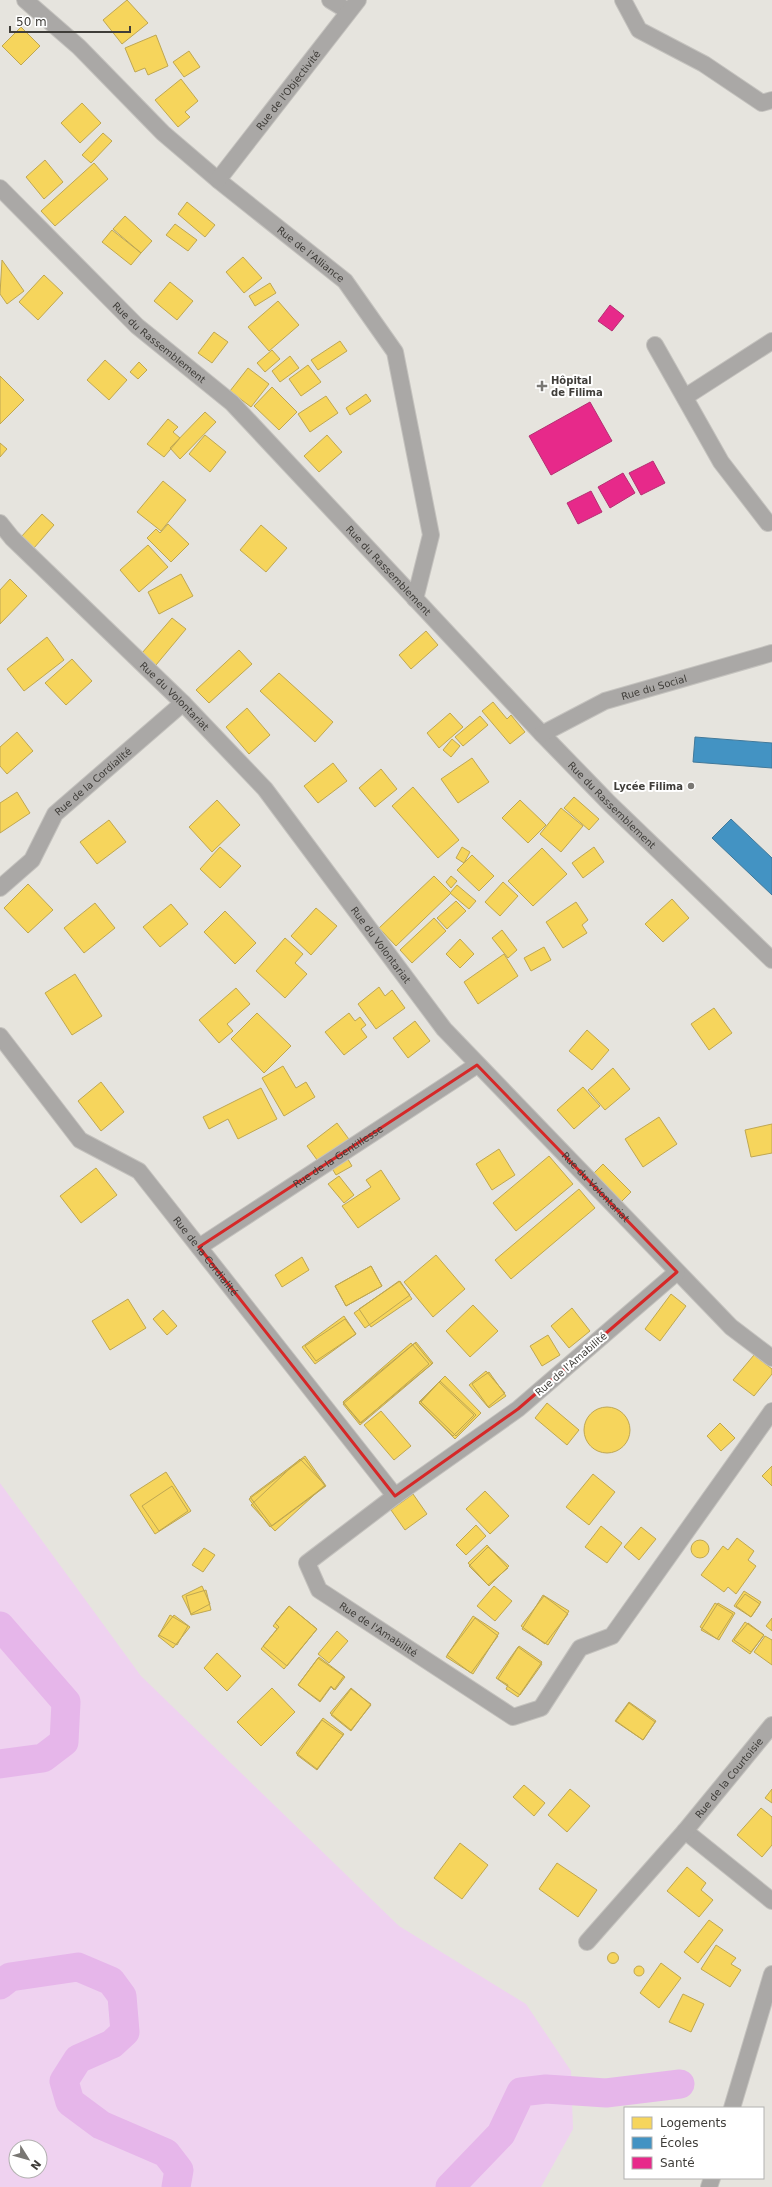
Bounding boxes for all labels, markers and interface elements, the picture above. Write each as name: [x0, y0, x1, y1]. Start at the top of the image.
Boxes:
scale bar: [10, 8, 130, 34]
text: 50 m: [16, 15, 47, 29]
street label: Rue de l'Objectivité: [254, 48, 322, 132]
street label: Rue de l'Alliance: [275, 224, 347, 284]
street label: Rue du Rassemblement: [111, 300, 208, 385]
place label: Hôpital de Filima: [551, 375, 603, 398]
marker: Hôpital de Filima: [536, 380, 548, 392]
street label: Rue du Rassemblement: [344, 523, 433, 617]
street label: Rue du Volontariat: [138, 659, 211, 733]
street label: Rue du Social: [620, 672, 688, 702]
street label: Rue de la Cordialité: [52, 745, 133, 817]
street label: Rue du Rassemblement: [566, 759, 658, 851]
place label: Lycée Filima: [614, 781, 683, 792]
marker: Lycée Filima: [686, 781, 696, 791]
street label: Rue du Volontariat: [349, 904, 413, 985]
street label: Rue de la Gentillesse: [291, 1123, 385, 1190]
street label: Rue du Volontariat: [560, 1150, 632, 1224]
street label: Rue de la Cordialité: [171, 1214, 241, 1298]
street label: Rue de l'Amabilité: [533, 1330, 609, 1398]
street label: Rue de l'Amabilité: [338, 1600, 420, 1659]
street label: Rue de la Courtoisie: [693, 1735, 765, 1820]
legend: [624, 2107, 764, 2179]
text: Logements: [660, 2116, 726, 2130]
text: Écoles: [660, 2135, 699, 2150]
north arrow: [8, 2139, 48, 2179]
text: Santé: [660, 2156, 695, 2170]
text: N: [28, 2157, 44, 2172]

